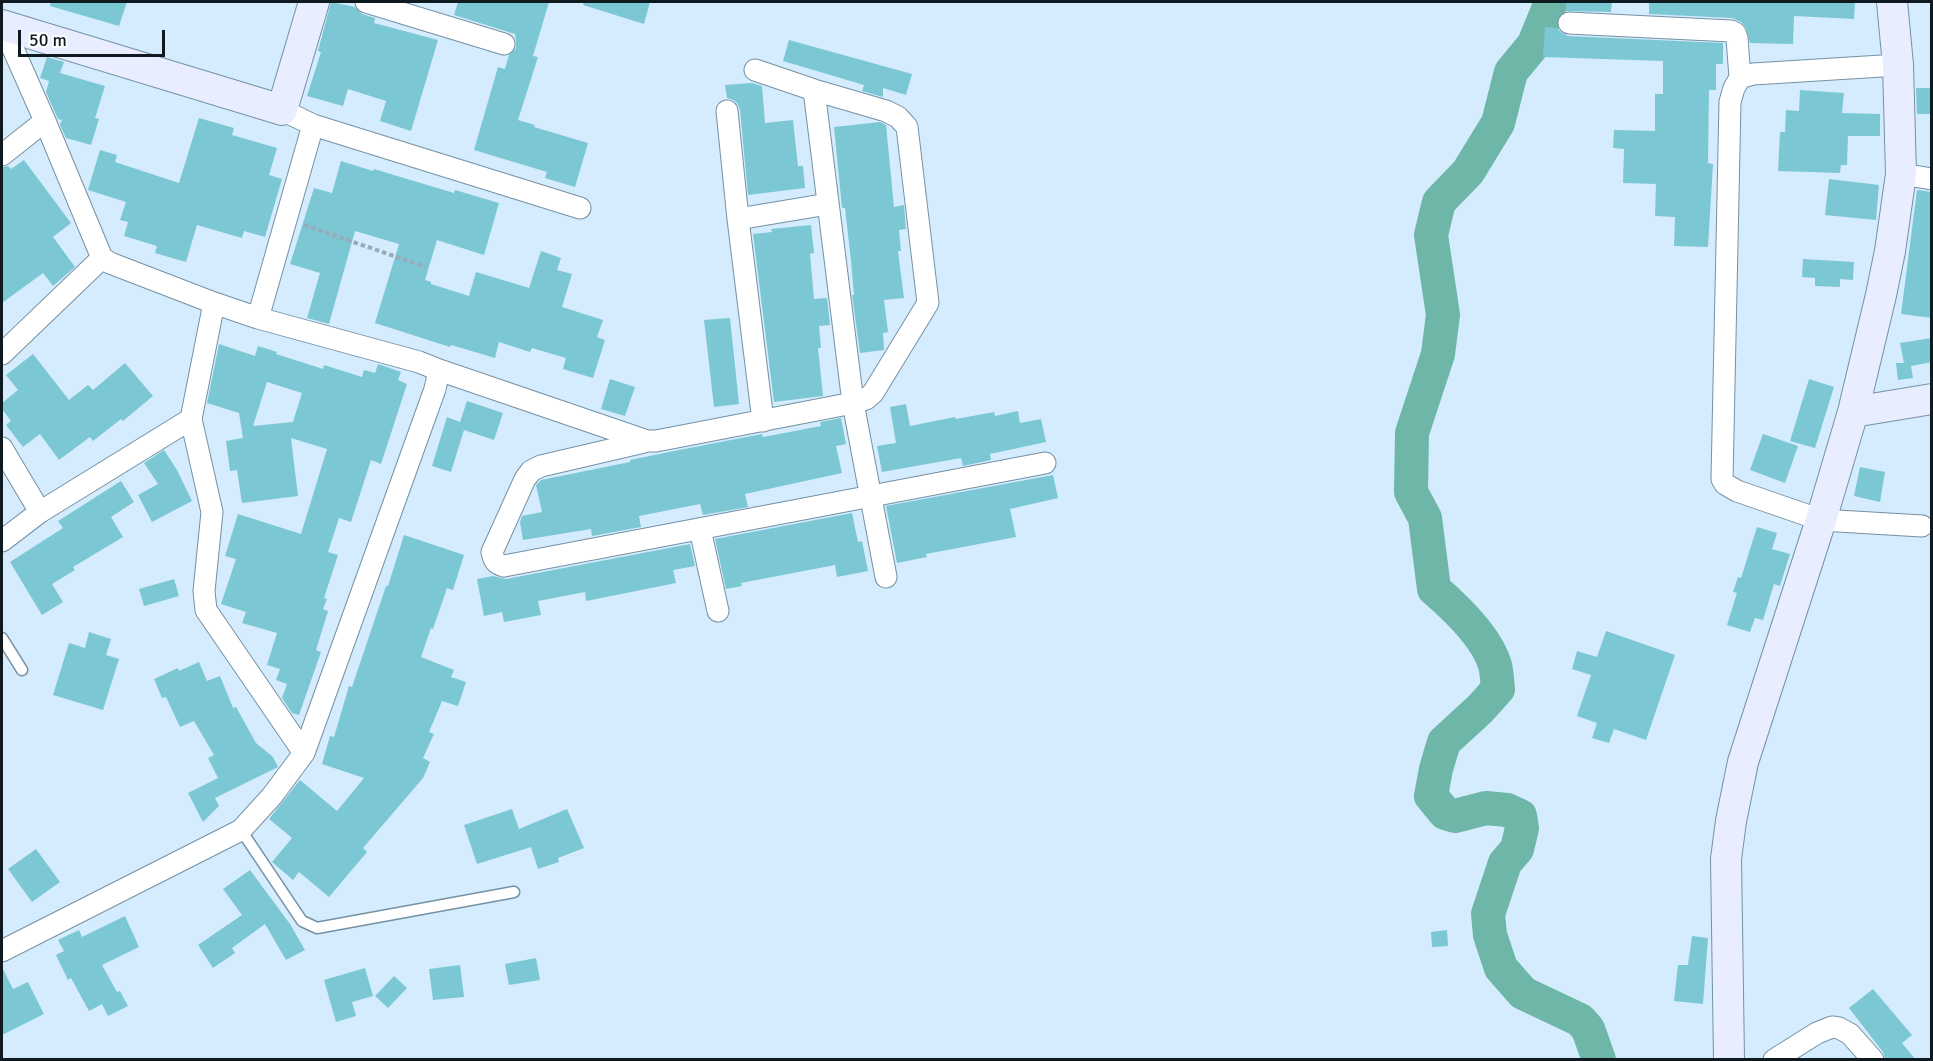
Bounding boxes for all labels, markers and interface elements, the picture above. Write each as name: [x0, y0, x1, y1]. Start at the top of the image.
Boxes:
scale bar: [21, 18, 168, 56]
text: 50 m: [29, 29, 67, 51]

